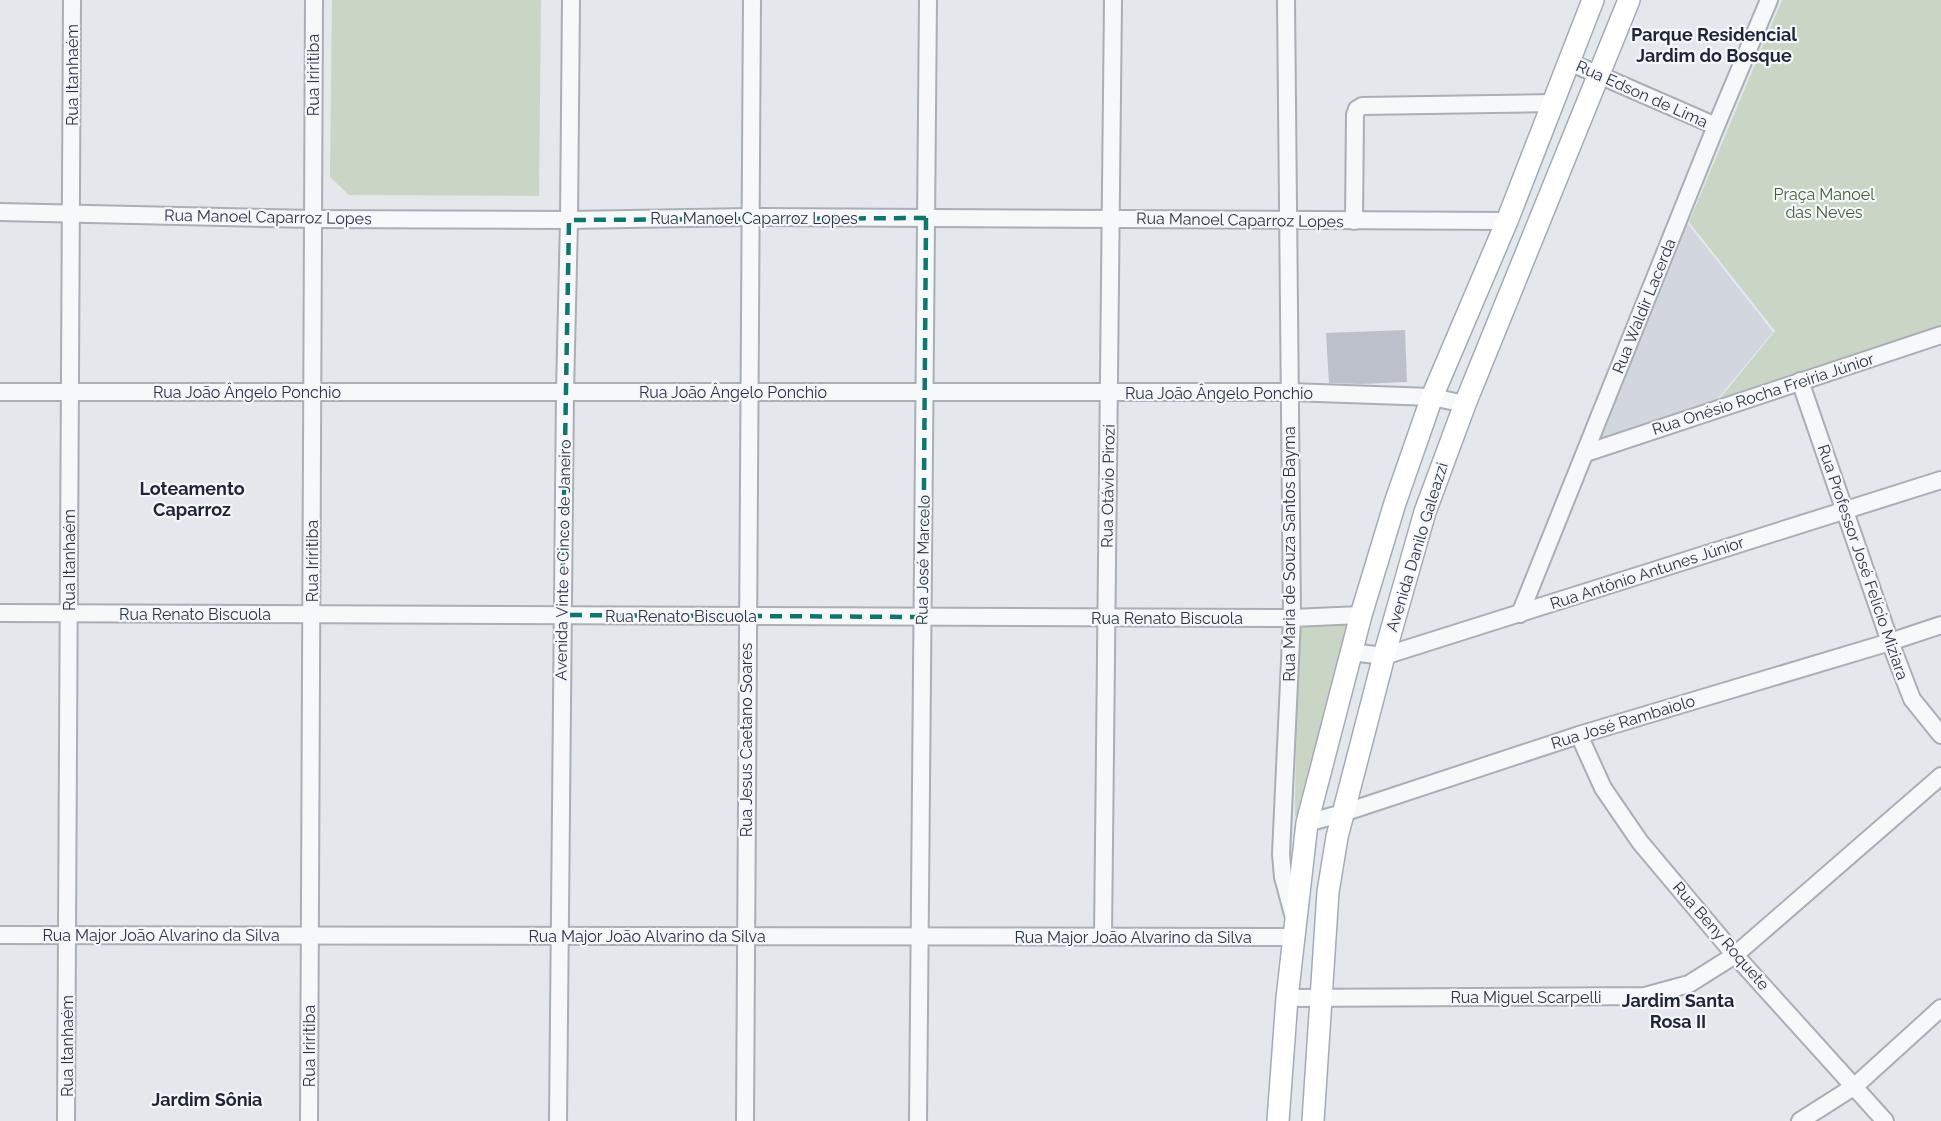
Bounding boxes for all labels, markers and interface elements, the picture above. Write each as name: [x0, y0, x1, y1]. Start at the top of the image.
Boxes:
street label: Rua Itanhaém: [63, 24, 82, 126]
district label: Parque Residencial Jardim do Bosque: [1631, 24, 1797, 66]
street label: Rua Iriritiba: [304, 34, 323, 116]
street label: Rua Edson de Lima: [1573, 56, 1711, 132]
park label: Praça Manoel das Neves: [1773, 185, 1875, 222]
street label: Rua Manoel Caparroz Lopes: [164, 206, 372, 228]
street label: Rua Manoel Caparroz Lopes: [650, 209, 858, 228]
street label: Rua Manoel Caparroz Lopes: [1136, 209, 1344, 231]
street label: Rua Waldir Lacerda: [1608, 236, 1680, 376]
street label: Rua Onésio Rocha Freiria Júnior: [1650, 349, 1877, 439]
street label: Rua João Ângelo Ponchio: [153, 382, 341, 402]
street label: Rua João Ângelo Ponchio: [639, 382, 827, 402]
street label: Rua João Ângelo Ponchio: [1125, 383, 1313, 403]
street label: Rua Otávio Pirozi: [1097, 424, 1119, 548]
street label: Rua Maria de Souza Santos Bayma: [1280, 426, 1299, 682]
street label: Avenida Vinte e Cinco de Janeiro: [551, 439, 575, 681]
street label: Rua Professor José Felício Miziara: [1814, 442, 1912, 682]
street label: Avenida Danilo Galeazzi: [1382, 460, 1452, 634]
district label: Loteamento Caparroz: [139, 478, 245, 520]
street label: Rua José Marcelo: [912, 495, 934, 625]
street label: Rua Itanhaém: [60, 509, 79, 611]
street label: Rua Iriritiba: [303, 520, 322, 602]
street label: Rua Antônio Antunes Júnior: [1548, 532, 1747, 613]
street label: Rua Renato Biscuola: [119, 605, 271, 624]
street label: Rua Renato Biscuola: [605, 607, 757, 626]
street label: Rua Renato Biscuola: [1091, 609, 1243, 628]
street label: Rua Jesus Caetano Soares: [737, 642, 756, 837]
street label: Rua José Rambaiolo: [1549, 691, 1697, 753]
street label: Rua Beny Roquete: [1669, 878, 1773, 994]
street label: Rua Major João Alvarino da Silva: [42, 926, 280, 945]
street label: Rua Major João Alvarino da Silva: [528, 927, 766, 946]
street label: Rua Major João Alvarino da Silva: [1014, 928, 1252, 947]
street label: Rua Miguel Scarpelli: [1450, 988, 1602, 1007]
district label: Jardim Santa Rosa II: [1622, 990, 1734, 1032]
street label: Rua Itanhaém: [58, 995, 77, 1097]
street label: Rua Iriritiba: [300, 1005, 319, 1087]
district label: Jardim Sônia: [152, 1089, 262, 1110]

